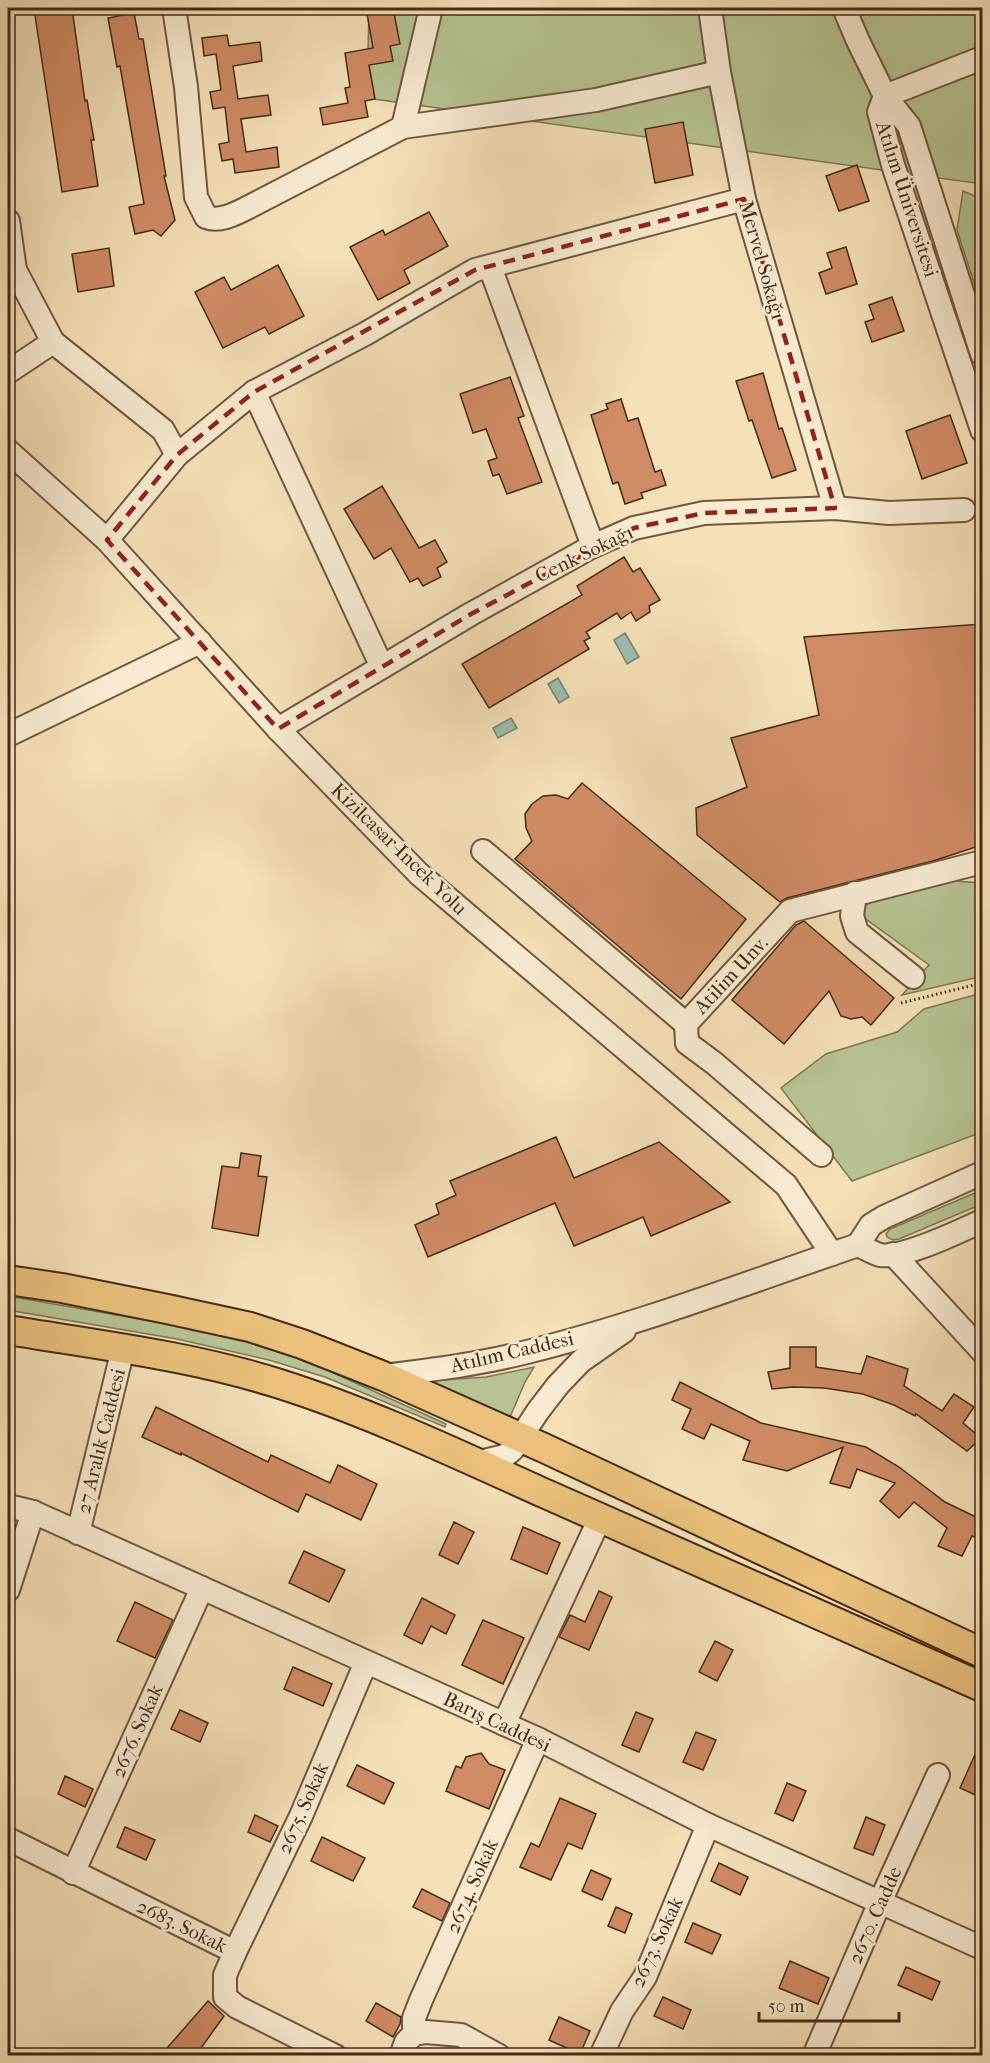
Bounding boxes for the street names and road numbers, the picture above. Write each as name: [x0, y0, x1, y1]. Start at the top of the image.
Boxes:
street label: Atılım Üniversitesi: [871, 117, 944, 280]
street label: Mervel Sokağı: [734, 198, 790, 322]
street label: Cenk Sokağı: [531, 520, 637, 588]
street label: Kizilcasar-Incek Yolu: [326, 778, 472, 920]
street label: Atilim Unv.: [688, 931, 773, 1019]
street label: Atılım Caddesi: [447, 1327, 576, 1378]
street label: 27 Aralık Caddesi: [72, 1366, 130, 1516]
street label: 2676. Sokak: [106, 1680, 168, 1781]
street label: Barış Caddesi: [440, 1687, 555, 1757]
street label: 2675. Sokak: [273, 1758, 334, 1857]
street label: 2674. Sokak: [441, 1835, 503, 1937]
street label: 2670. Cadde: [843, 1863, 907, 1967]
street label: 2673. Sokak: [626, 1893, 688, 1991]
street label: 2683. Sokak: [133, 1894, 232, 1958]

